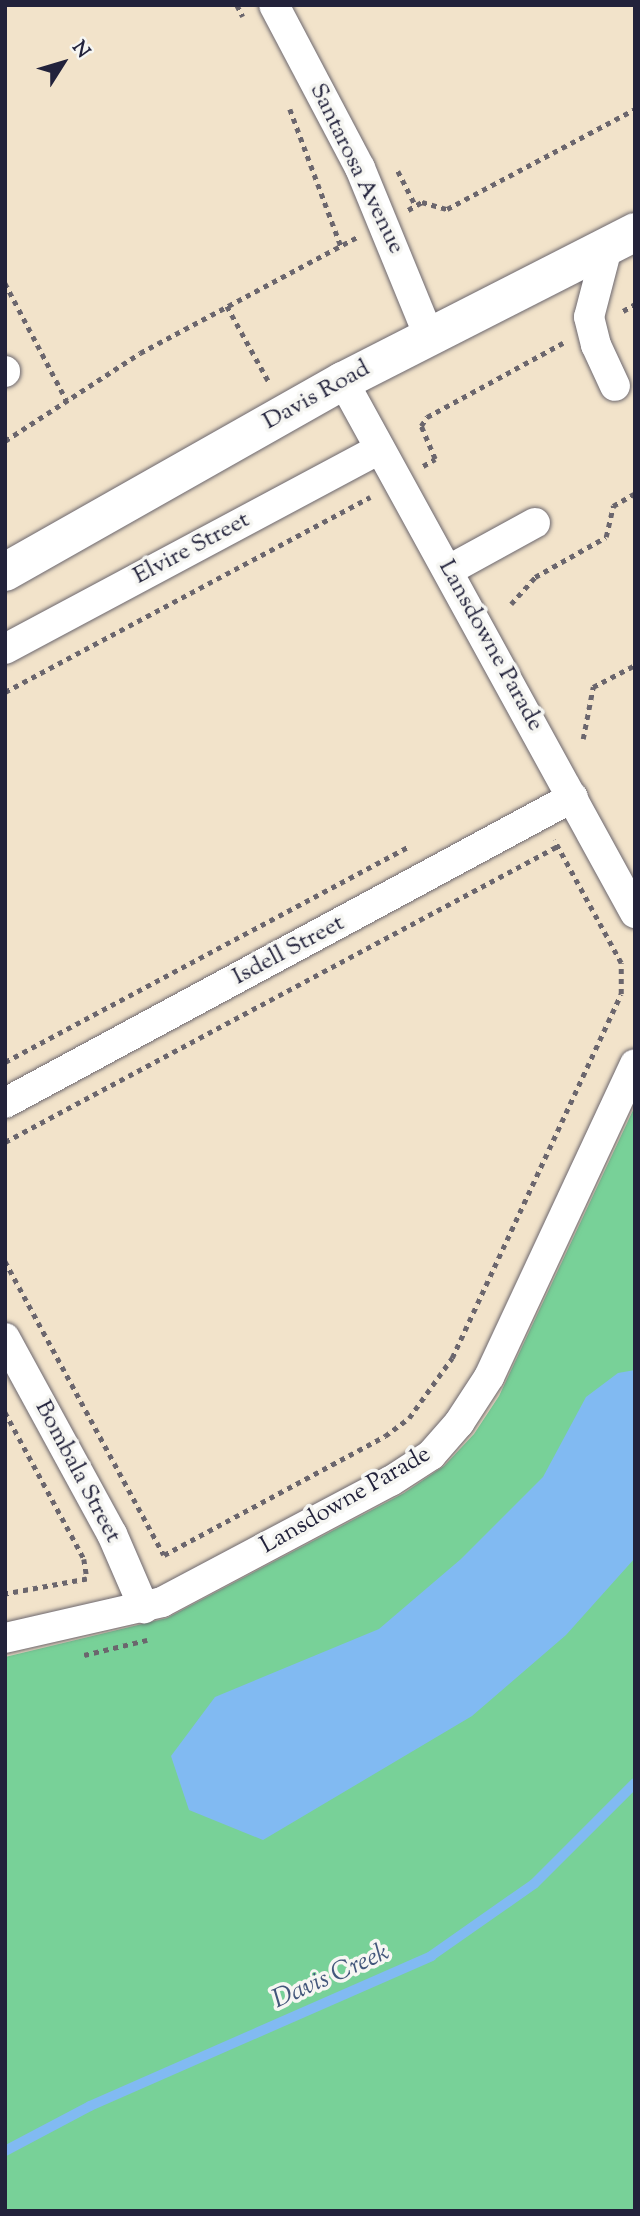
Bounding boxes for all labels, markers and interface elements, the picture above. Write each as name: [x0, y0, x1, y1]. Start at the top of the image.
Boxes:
north arrow: [28, 28, 98, 98]
text: N: [65, 36, 96, 64]
street label: Santarosa Avenue: [302, 79, 410, 259]
street label: Davis Road: [259, 355, 375, 437]
street label: Elvire Street: [129, 506, 255, 592]
street label: Lansdowne Parade: [431, 555, 549, 737]
street label: Isdell Street: [228, 910, 350, 992]
street label: Bombala Street: [27, 1396, 127, 1548]
street label: Lansdowne Parade: [256, 1441, 436, 1561]
water label: Davis Creek: [268, 1937, 394, 2017]

